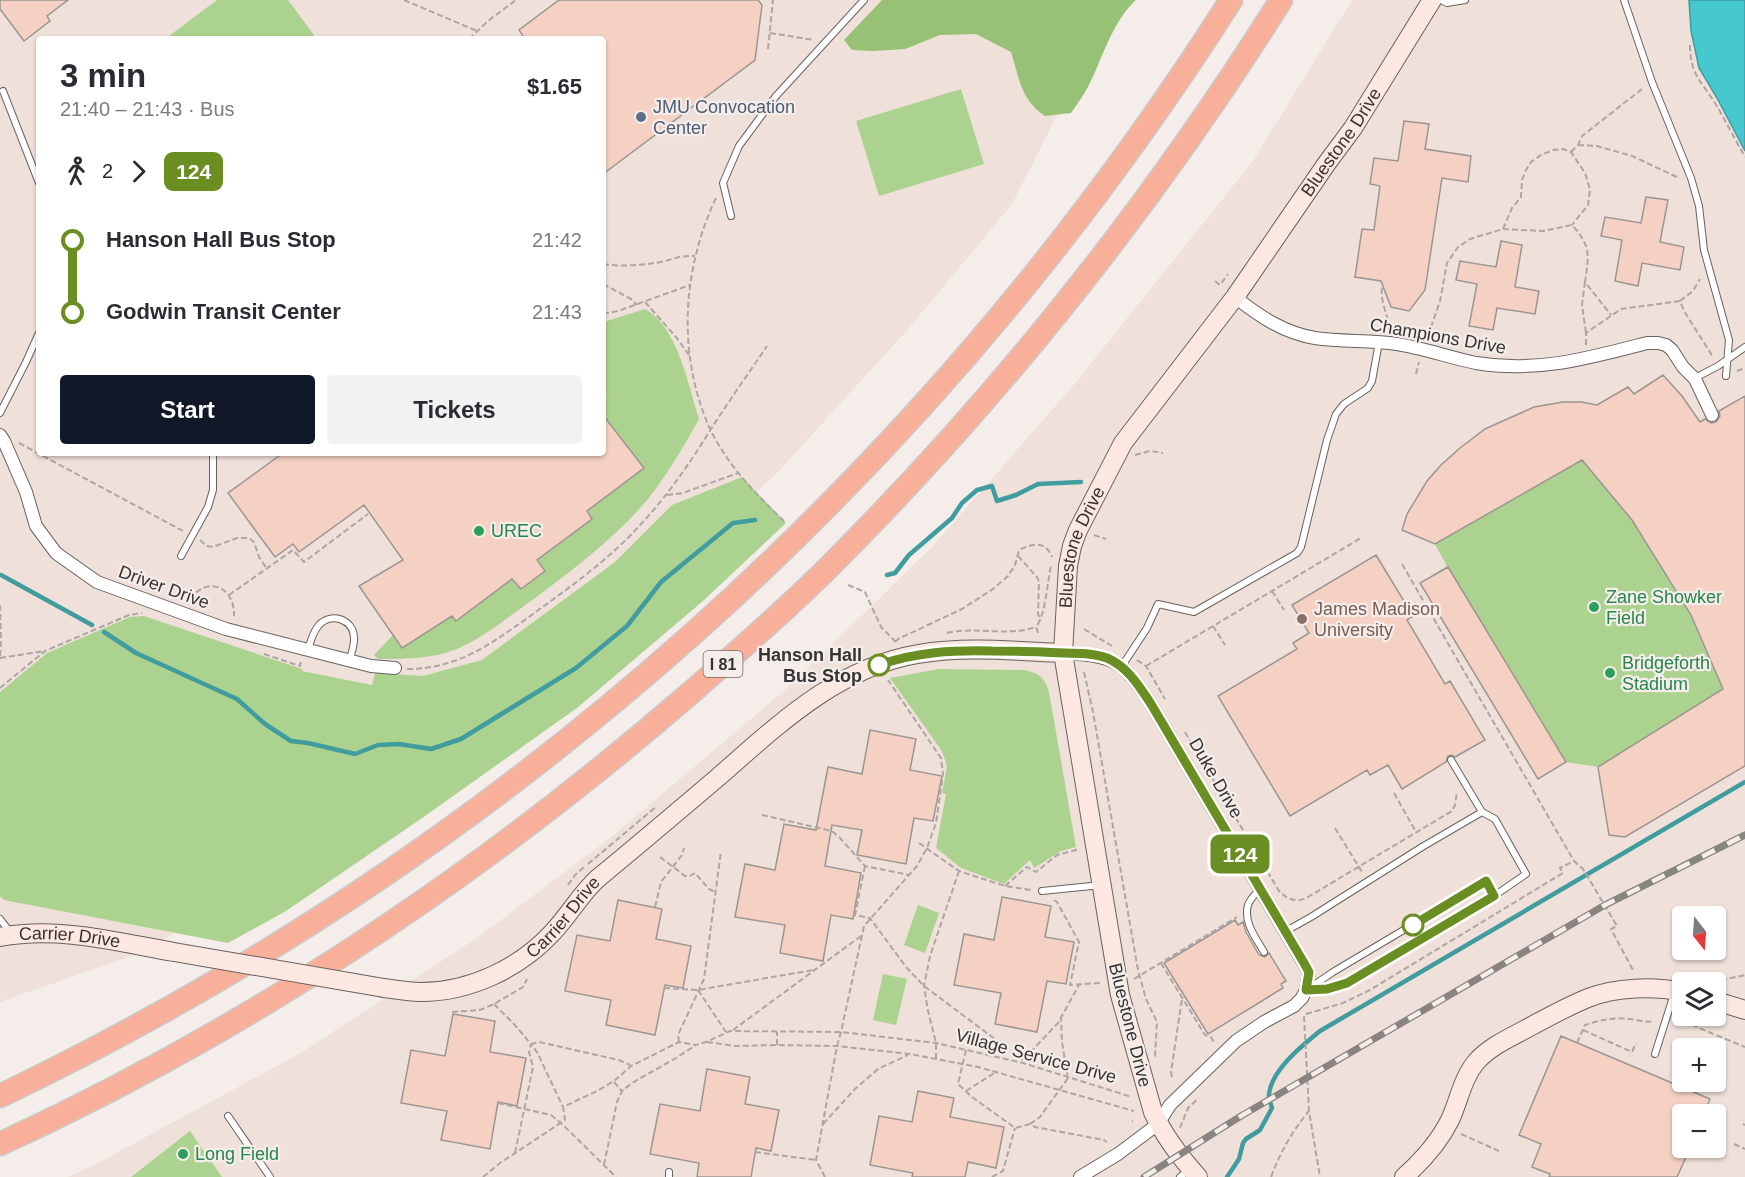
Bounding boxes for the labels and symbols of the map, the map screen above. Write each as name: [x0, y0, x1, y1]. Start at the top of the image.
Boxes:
street label: Bluestone Drive: [1297, 84, 1385, 200]
place label: JMU Convocation Center: [653, 97, 795, 138]
marker: JMU Convocation Center: [634, 110, 648, 124]
street label: Champions Drive: [1368, 314, 1508, 358]
street label: Bluestone Drive: [1056, 483, 1109, 609]
place label: UREC: [491, 521, 542, 541]
marker: UREC: [472, 524, 486, 538]
street label: Driver Drive: [116, 561, 212, 613]
place label: Zane Showker Field: [1606, 587, 1722, 628]
place label: James Madison University: [1314, 599, 1440, 640]
marker: Zane Showker Field: [1587, 600, 1601, 614]
marker: James Madison University: [1295, 612, 1309, 626]
place label: Hanson Hall Bus Stop: [758, 645, 862, 686]
road number: I 81: [704, 651, 742, 677]
place label: Bridgeforth Stadium: [1622, 653, 1710, 694]
marker: Hanson Hall Bus Stop: [868, 654, 890, 676]
marker: Bridgeforth Stadium: [1603, 666, 1617, 680]
street label: Duke Drive: [1185, 734, 1247, 822]
line badge: 124: [1206, 834, 1274, 874]
street label: Carrier Drive: [522, 872, 604, 962]
north arrow: [1672, 906, 1726, 960]
unlabelled marker: [1402, 914, 1424, 936]
street label: Carrier Drive: [18, 923, 122, 952]
street label: Bluestone Drive: [1105, 961, 1155, 1089]
street label: Village Service Drive: [953, 1025, 1119, 1087]
place label: Long Field: [195, 1144, 279, 1164]
marker: Long Field: [176, 1147, 190, 1161]

